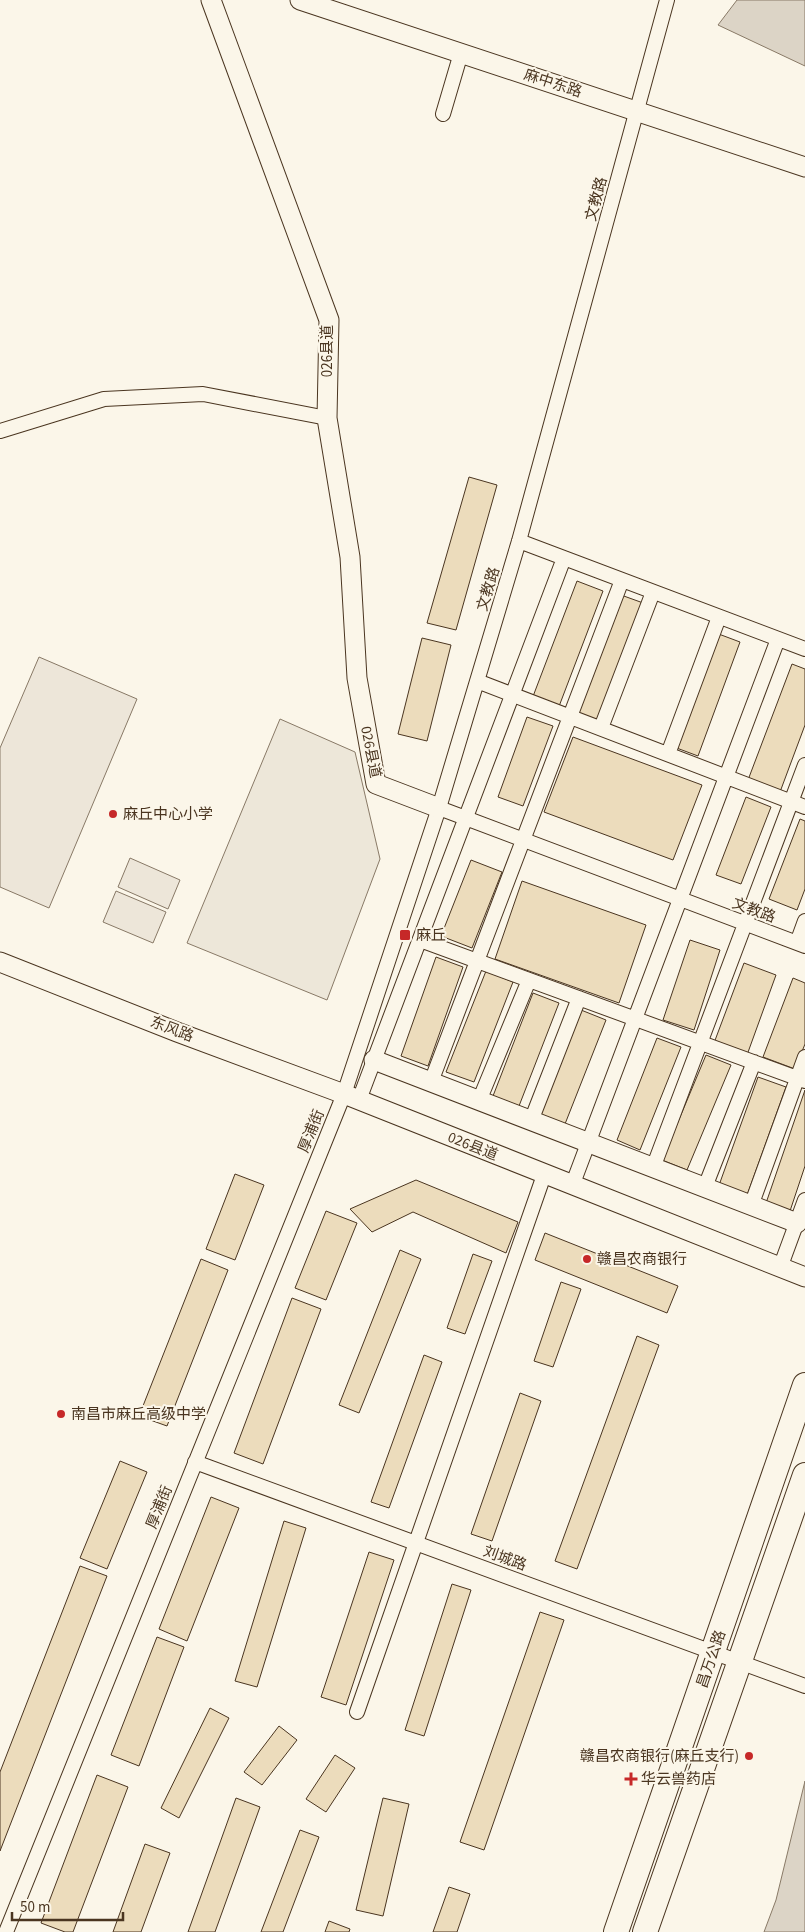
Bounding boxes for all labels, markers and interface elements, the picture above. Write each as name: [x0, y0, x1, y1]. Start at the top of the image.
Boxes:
street label: 麻中东路: [521, 64, 585, 103]
street label: 文教路: [581, 175, 612, 224]
street label: 026县道: [317, 325, 338, 377]
street label: 文教路: [472, 565, 505, 614]
street label: 026县道: [355, 724, 386, 780]
place label: 麻丘中心小学: [123, 804, 213, 825]
marker: 麻丘中心小学: [107, 808, 119, 820]
street label: 文教路: [729, 893, 779, 928]
place label: 麻丘: [416, 925, 446, 946]
marker: 麻丘: [398, 928, 412, 942]
street label: 东风路: [147, 1012, 197, 1047]
street label: 厚浦街: [293, 1106, 330, 1156]
street label: 026县道: [445, 1127, 501, 1166]
place label: 赣昌农商银行: [597, 1249, 687, 1270]
marker: 赣昌农商银行: [581, 1253, 593, 1265]
place label: 南昌市麻丘高级中学: [71, 1404, 206, 1425]
marker: 南昌市麻丘高级中学: [55, 1408, 67, 1420]
street label: 厚浦街: [141, 1482, 178, 1532]
street label: 刘城路: [480, 1541, 530, 1576]
street label: 昌万公路: [692, 1627, 731, 1691]
place label: 赣昌农商银行(麻丘支行): [580, 1746, 739, 1767]
marker: 赣昌农商银行(麻丘支行): [743, 1750, 755, 1762]
place label: 华云兽药店: [641, 1769, 716, 1790]
marker: 华云兽药店: [625, 1773, 637, 1785]
scale bar: [12, 1890, 124, 1922]
text: 50 m: [20, 1897, 50, 1918]

